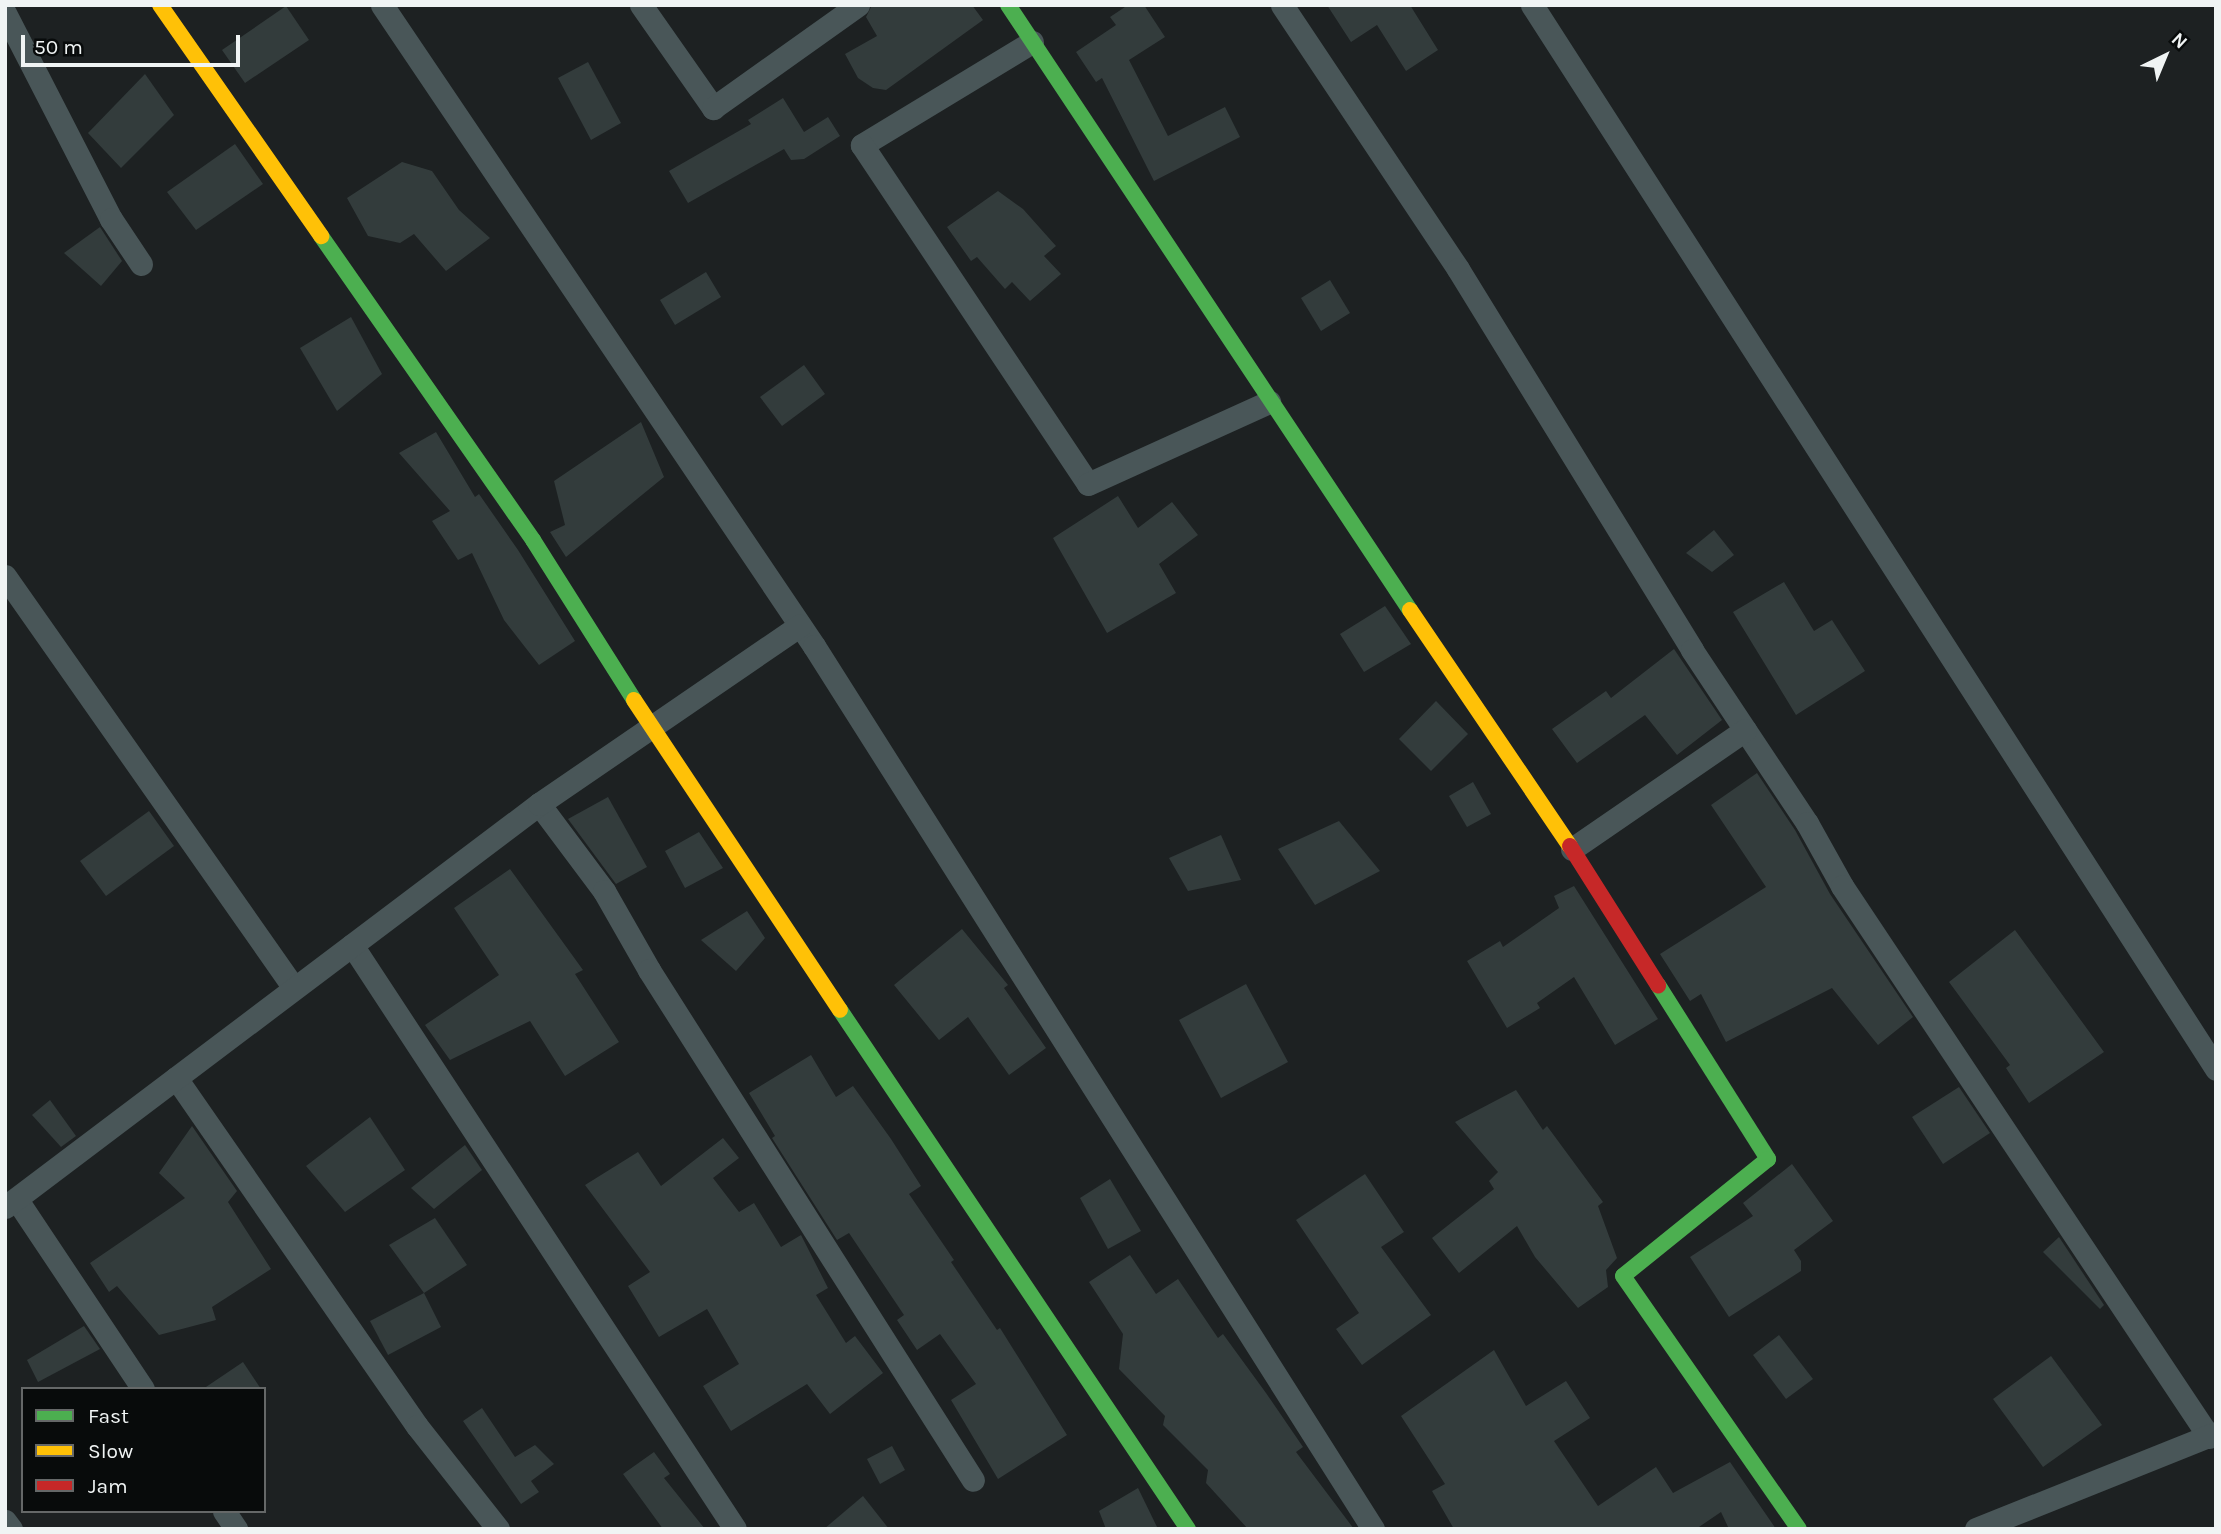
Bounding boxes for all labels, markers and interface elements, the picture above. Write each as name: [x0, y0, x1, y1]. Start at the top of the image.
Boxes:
scale bar: [24, 21, 243, 65]
north arrow: [2130, 21, 2200, 91]
text: N: [2167, 28, 2192, 53]
text: 50 m: [34, 35, 83, 59]
legend: [21, 1387, 266, 1513]
text: Fast: [88, 1404, 129, 1428]
text: Slow: [88, 1439, 133, 1463]
text: Jam: [88, 1474, 128, 1498]

